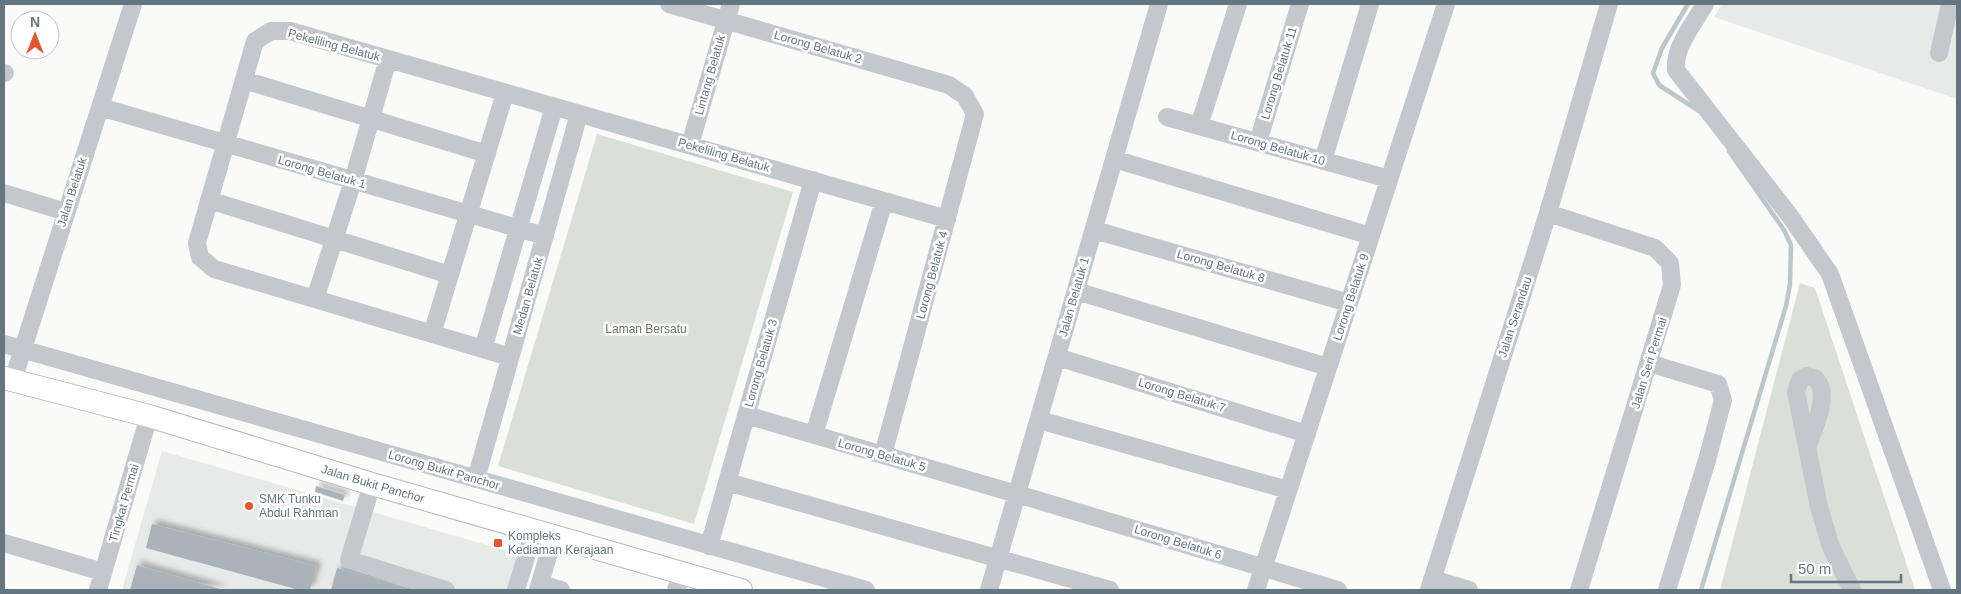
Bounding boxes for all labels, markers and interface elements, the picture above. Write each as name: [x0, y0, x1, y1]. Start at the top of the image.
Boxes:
north arrow: [10, 10, 60, 60]
text: N: [30, 14, 40, 30]
street label: Lorong Belatuk 11: [1258, 24, 1300, 121]
street label: Pekeliling Belatuk: [286, 26, 383, 64]
street label: Lorong Belatuk 2: [772, 28, 864, 66]
street label: Lintang Belatuk: [692, 32, 728, 117]
street label: Lorong Belatuk 10: [1229, 128, 1327, 168]
street label: Pekeliling Belatuk: [677, 135, 772, 175]
street label: Lorong Belatuk 1: [276, 153, 368, 191]
street label: Jalan Belatuk: [54, 155, 90, 228]
street label: Lorong Belatuk 4: [913, 229, 951, 321]
street label: Lorong Belatuk 8: [1175, 247, 1267, 285]
street label: Lorong Belatuk 9: [1330, 251, 1372, 342]
street label: Medan Belatuk: [510, 255, 546, 336]
street label: Jalan Belatuk 1: [1056, 255, 1092, 338]
street label: Jalan Serandau: [1495, 275, 1535, 359]
street label: Jalan Seri Permai: [1628, 316, 1670, 410]
street label: Lorong Belatuk 3: [742, 317, 780, 409]
park label: Laman Bersatu: [605, 322, 687, 336]
street label: Lorong Belatuk 7: [1137, 375, 1228, 415]
street label: Lorong Belatuk 5: [836, 436, 928, 474]
street label: Lorong Bukit Panchor: [387, 447, 501, 493]
street label: Tingkat Permai: [106, 462, 142, 544]
street label: Jalan Bukit Panchor: [320, 462, 426, 506]
place label: SMK Tunku Abdul Rahman: [259, 492, 338, 520]
marker: SMK Tunku Abdul Rahman: [243, 500, 255, 512]
street label: Lorong Belatuk 6: [1133, 522, 1224, 562]
place label: Kompleks Kediaman Kerajaan: [508, 529, 613, 557]
marker: Kompleks Kediaman Kerajaan: [492, 537, 504, 549]
scale bar: [1791, 552, 1901, 584]
text: 50 m: [1798, 560, 1831, 577]

